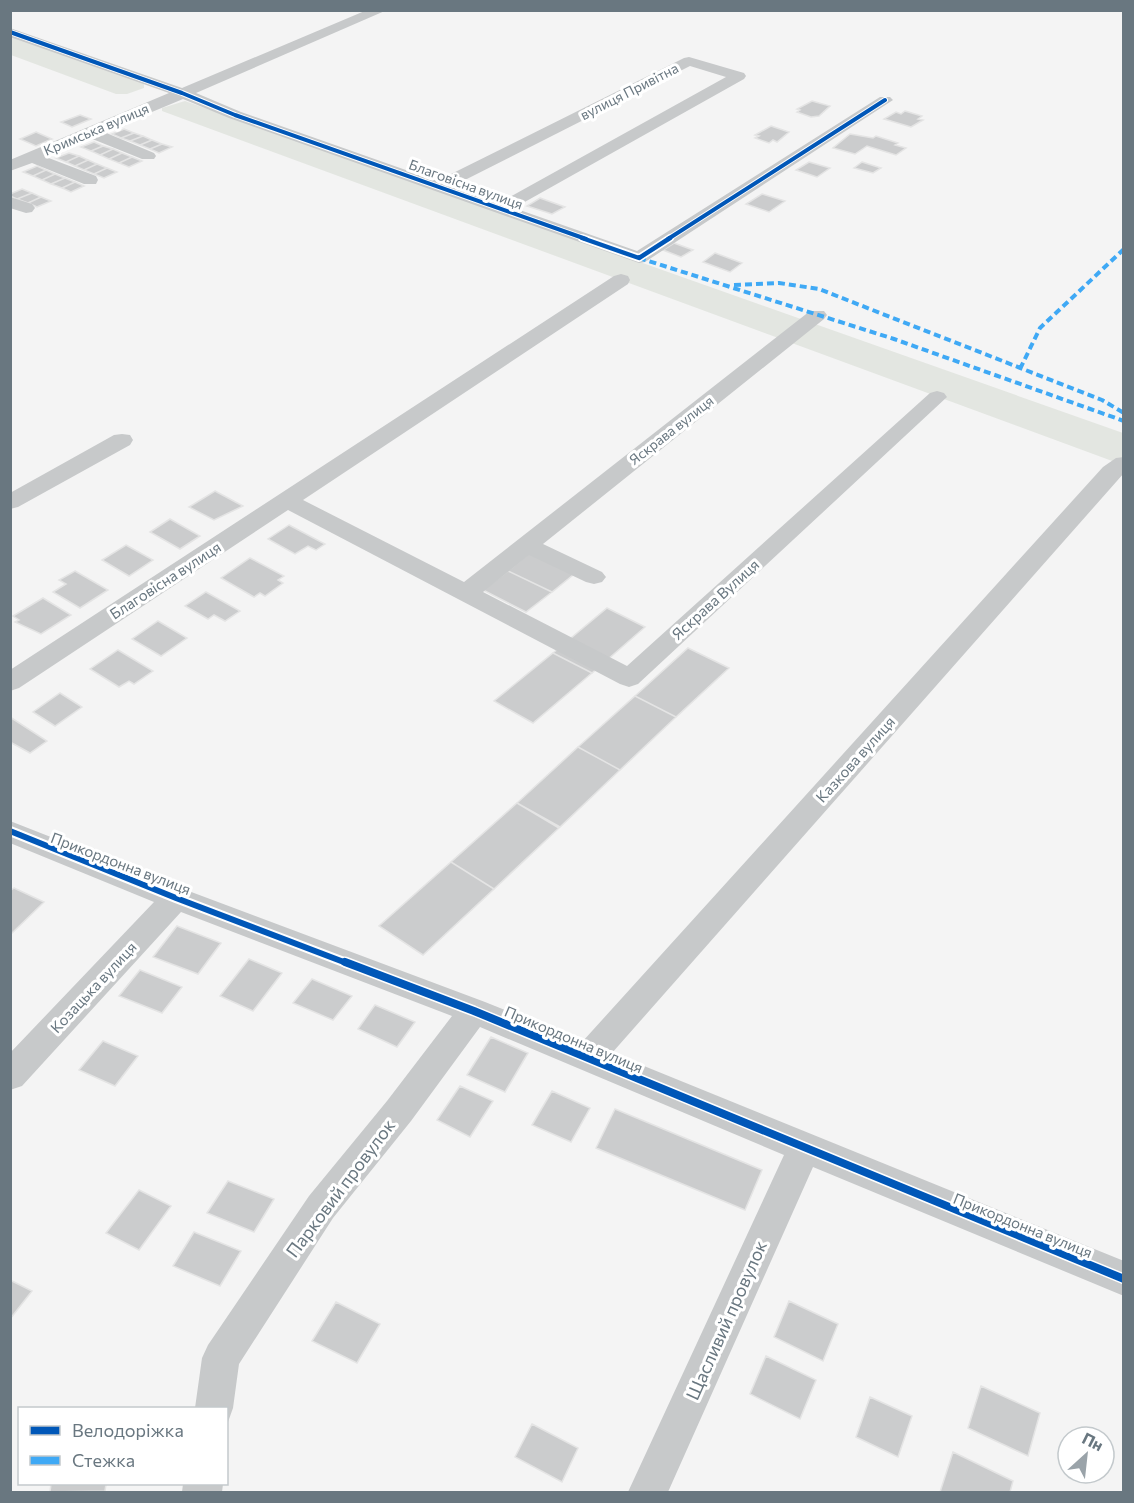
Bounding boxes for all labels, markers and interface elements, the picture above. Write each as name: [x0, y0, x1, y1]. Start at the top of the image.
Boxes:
street label: вулиця Привітна: [577, 59, 681, 123]
street label: Кримська вулиця: [41, 99, 151, 159]
street label: Благовісна вулиця: [407, 155, 525, 213]
street label: Яскрава вулиця: [625, 392, 717, 468]
street label: Благовісна вулиця: [106, 537, 224, 623]
street label: Яскрава Вулиця: [668, 555, 762, 643]
street label: Казкова вулиця: [812, 712, 898, 806]
street label: Прикордонна вулиця: [48, 828, 194, 898]
street label: Козацька вулиця: [46, 938, 140, 1036]
street label: Прикордонна вулиця: [502, 1002, 646, 1076]
street label: Парковий провулок: [281, 1114, 399, 1261]
street label: Прикордонна вулиця: [951, 1189, 1095, 1261]
street label: Щасливий провулок: [681, 1236, 771, 1403]
legend: [18, 1407, 228, 1485]
text: Велодоріжка: [72, 1419, 184, 1441]
north arrow: [1056, 1425, 1116, 1485]
text: Пн: [1079, 1428, 1107, 1454]
text: Стежка: [72, 1449, 135, 1471]

